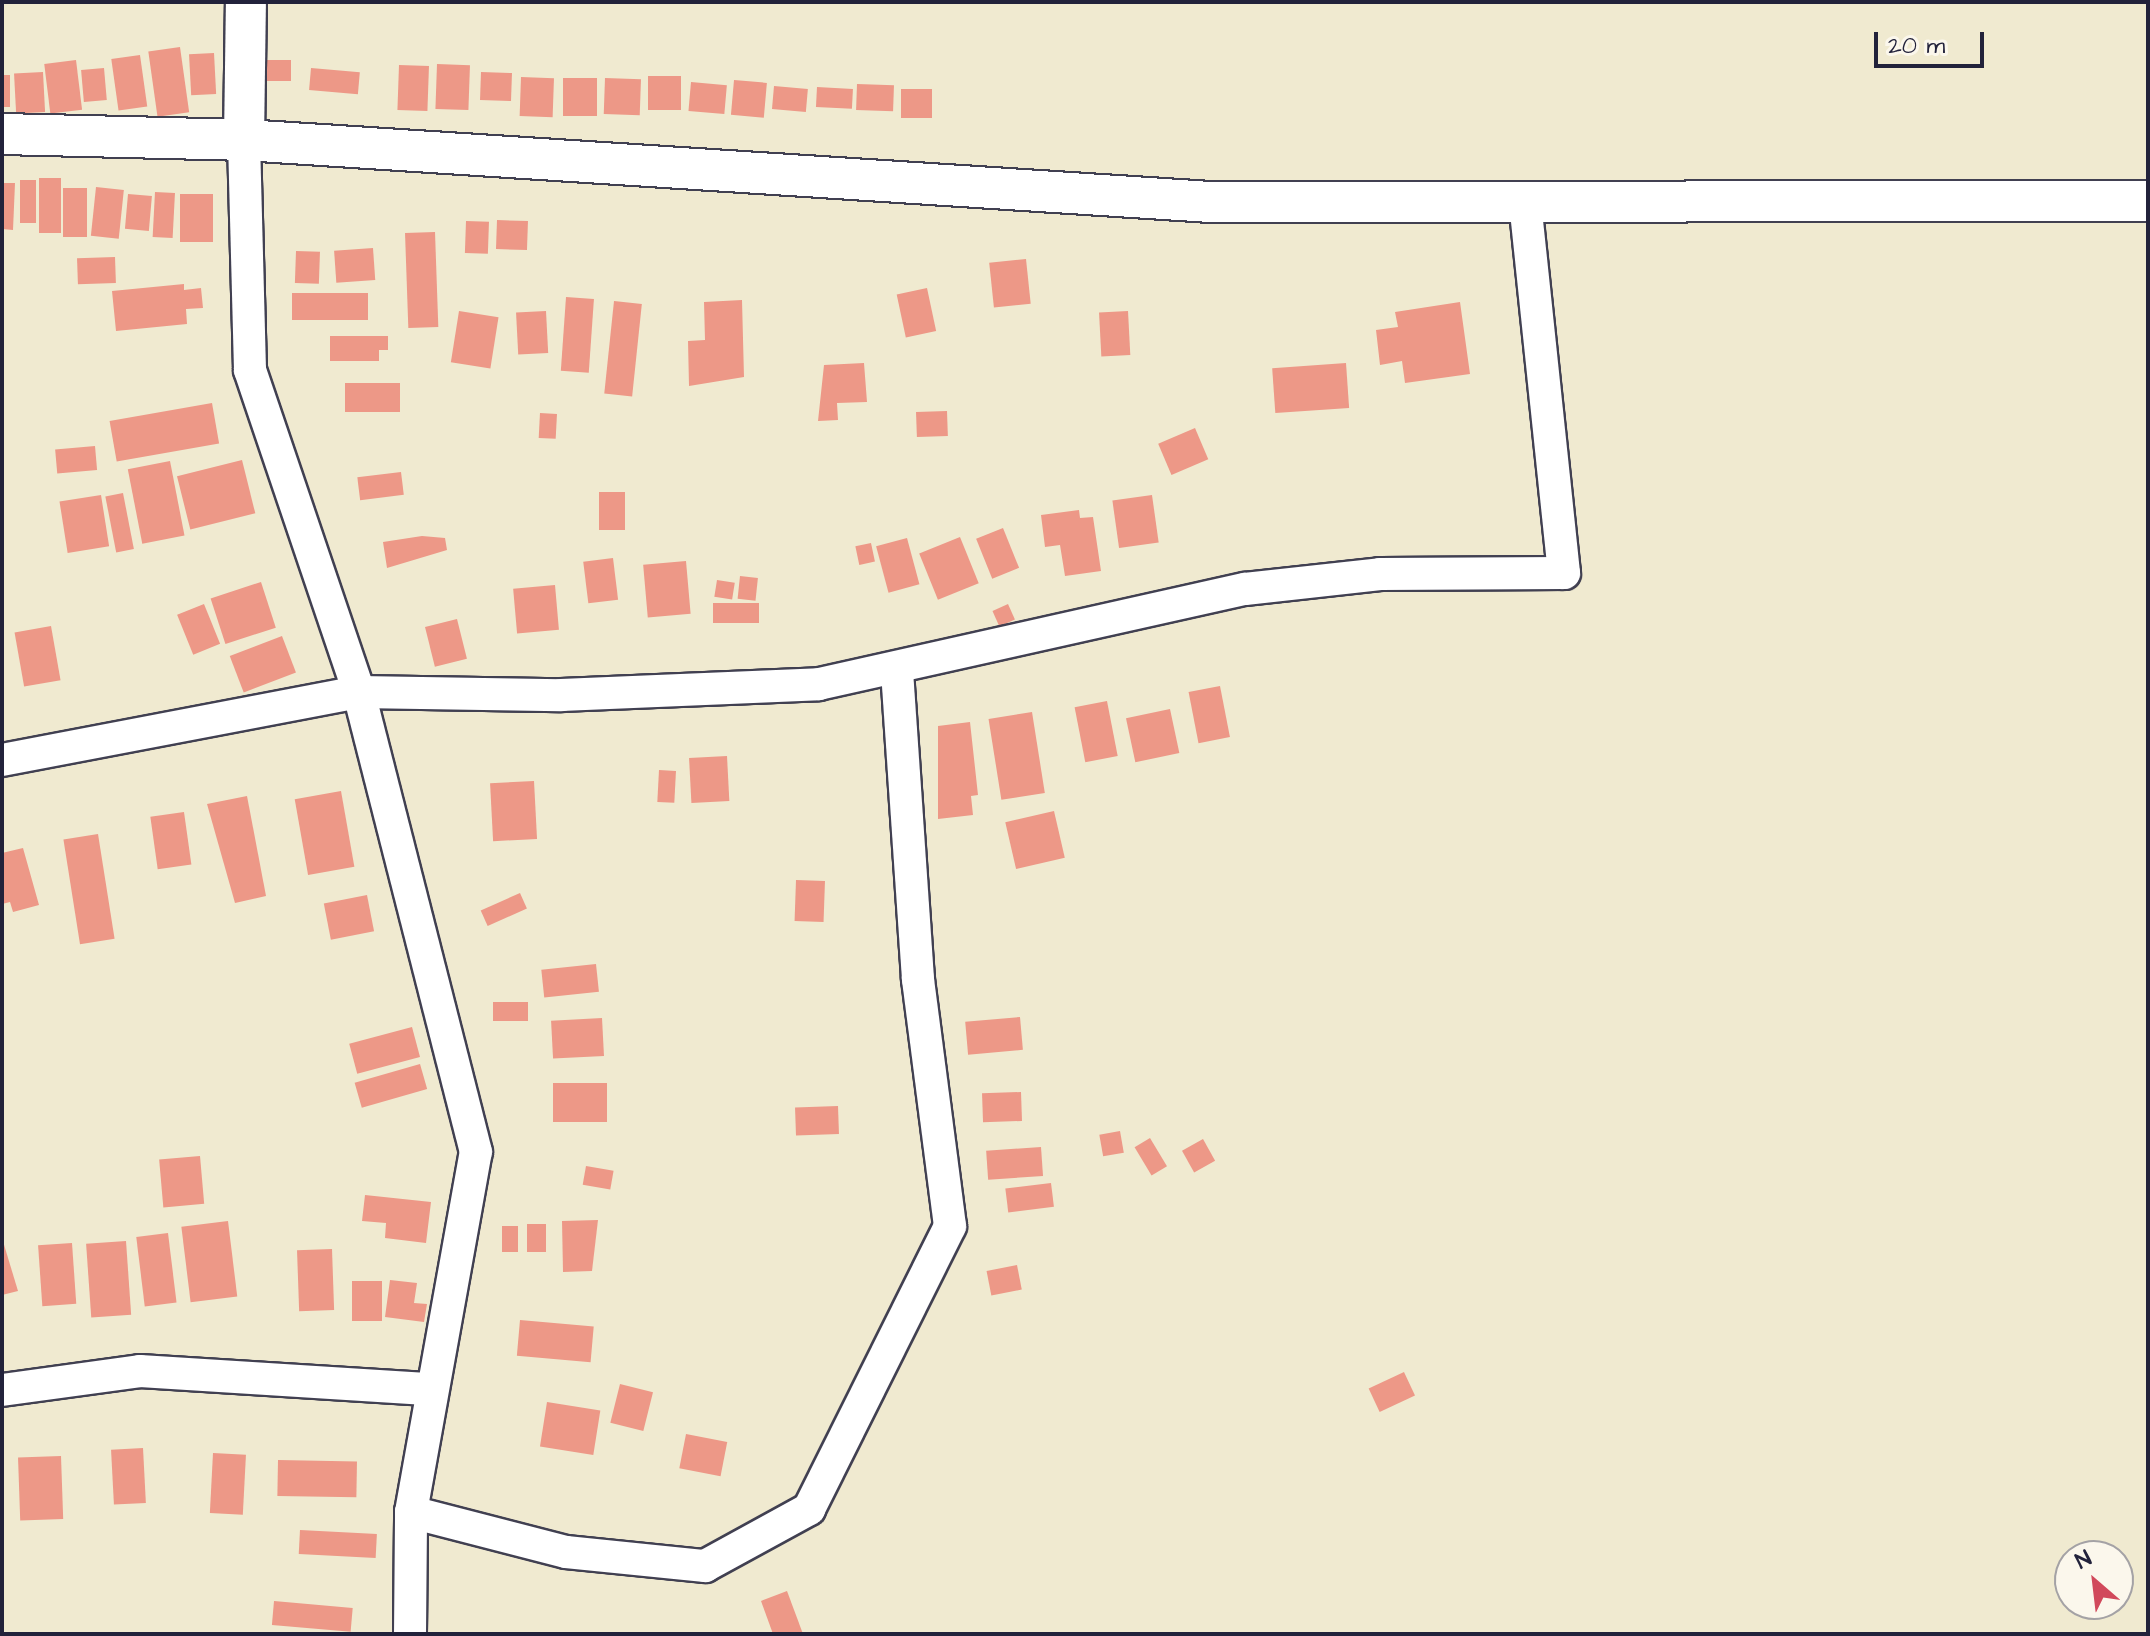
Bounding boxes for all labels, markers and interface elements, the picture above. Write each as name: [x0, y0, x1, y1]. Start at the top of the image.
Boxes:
scale bar: [1878, 16, 1988, 66]
text: 20 m: [1888, 29, 1945, 63]
north arrow: [2054, 1540, 2134, 1620]
text: N: [2070, 1543, 2097, 1577]

